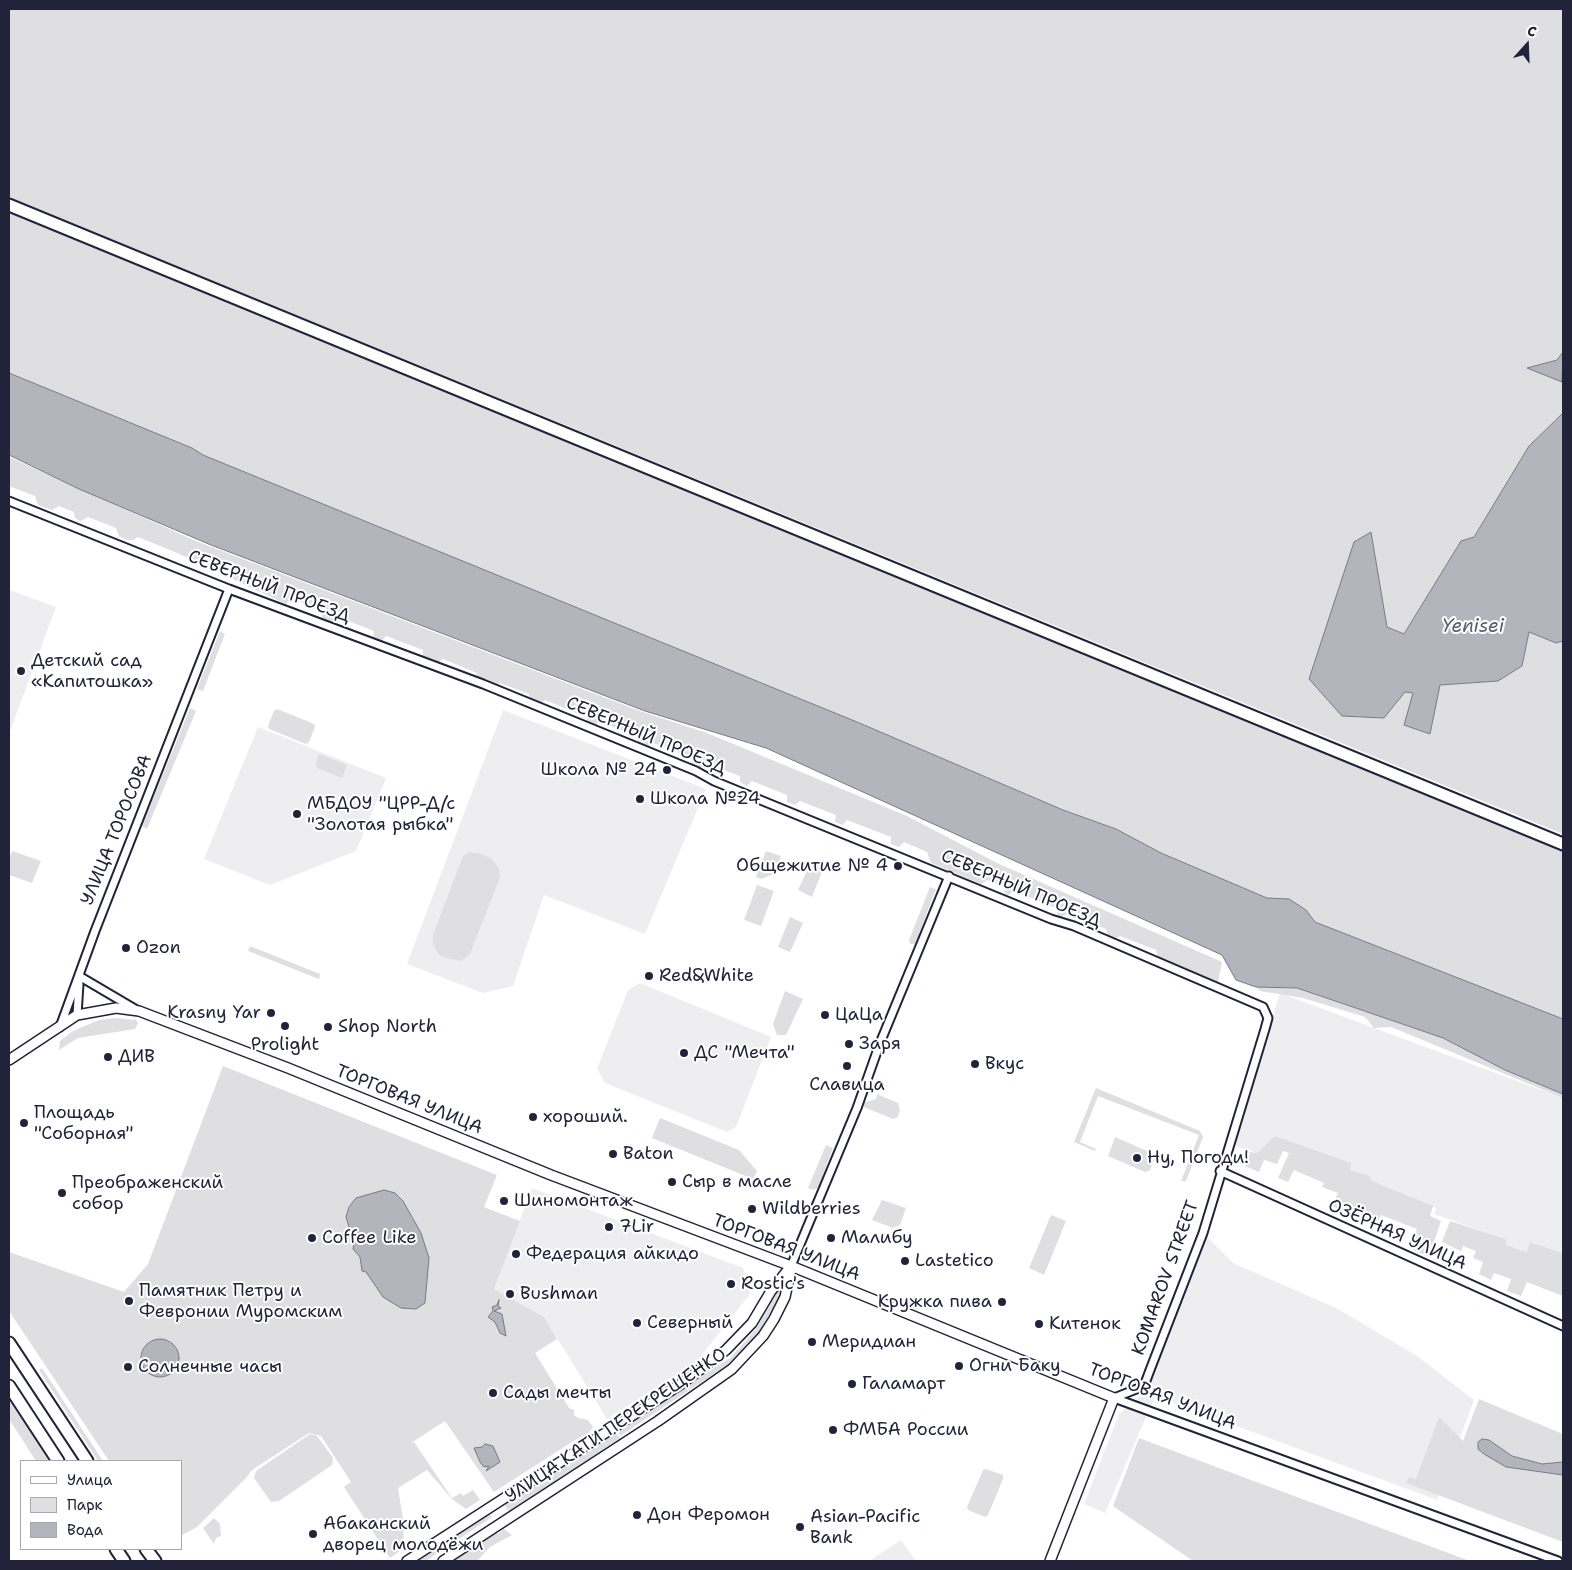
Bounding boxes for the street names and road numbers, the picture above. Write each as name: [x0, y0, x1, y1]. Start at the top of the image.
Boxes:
street label: СЕВЕРНЫЙ ПРОЕЗД: [185, 546, 353, 628]
street label: СЕВЕРНЫЙ ПРОЕЗД: [563, 692, 729, 780]
street label: УЛИЦА ТОРОСОВА: [77, 752, 157, 908]
street label: СЕВЕРНЫЙ ПРОЕЗД: [938, 845, 1104, 933]
street label: ТОРГОВАЯ УЛИЦА: [333, 1061, 485, 1139]
street label: ОЗЁРНАЯ УЛИЦА: [1325, 1195, 1469, 1275]
street label: KOMAROV STREET: [1128, 1198, 1204, 1358]
street label: ТОРГОВАЯ УЛИЦА: [709, 1210, 863, 1286]
street label: УЛИЦА КАТИ ПЕРЕКРЕЩЕНКО: [501, 1344, 731, 1508]
street label: ТОРГОВАЯ УЛИЦА: [1085, 1359, 1239, 1435]

